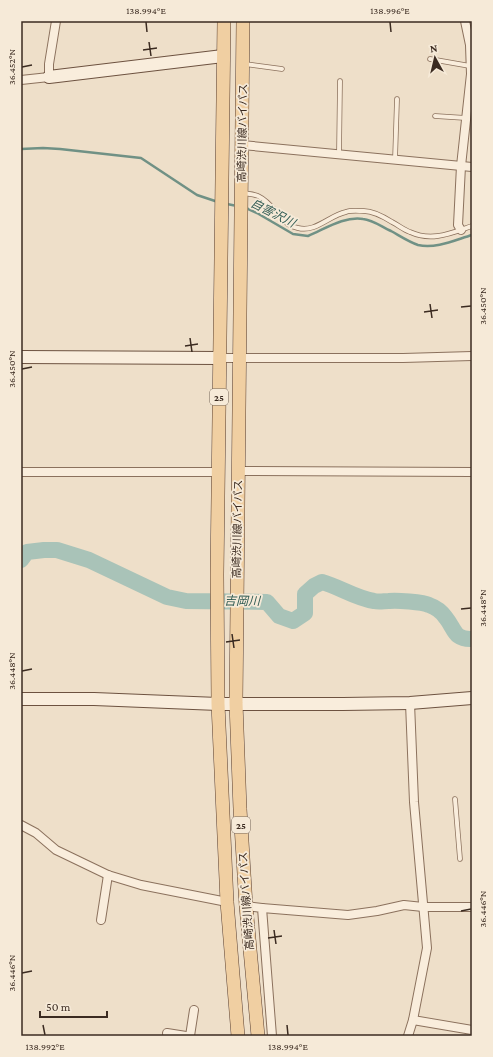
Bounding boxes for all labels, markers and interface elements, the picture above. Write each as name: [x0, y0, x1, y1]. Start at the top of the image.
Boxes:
text: 138.994°E: [126, 5, 166, 16]
text: 138.996°E: [370, 5, 410, 16]
north arrow: [415, 38, 455, 78]
text: N: [429, 42, 439, 55]
text: 36.452°N: [6, 49, 17, 85]
street label: 高崎渋川線バイパス: [235, 84, 249, 182]
water label: 自害沢川: [248, 196, 299, 231]
text: 36.450°N: [477, 287, 488, 325]
text: 36.450°N: [6, 350, 17, 388]
road number: 25: [210, 389, 228, 405]
street label: 高崎渋川線バイパス: [230, 480, 244, 578]
text: 36.448°N: [477, 589, 488, 627]
water label: 吉岡川: [224, 594, 262, 608]
text: 36.448°N: [6, 652, 17, 690]
road number: 25: [232, 817, 250, 833]
street label: 高崎渋川線バイパス: [237, 851, 255, 951]
text: 36.446°N: [477, 890, 488, 927]
text: 36.446°N: [6, 954, 17, 991]
scale bar: [40, 993, 107, 1019]
text: 50 m: [46, 1000, 71, 1014]
text: 138.992°E: [25, 1041, 65, 1052]
text: 138.994°E: [268, 1041, 308, 1052]

